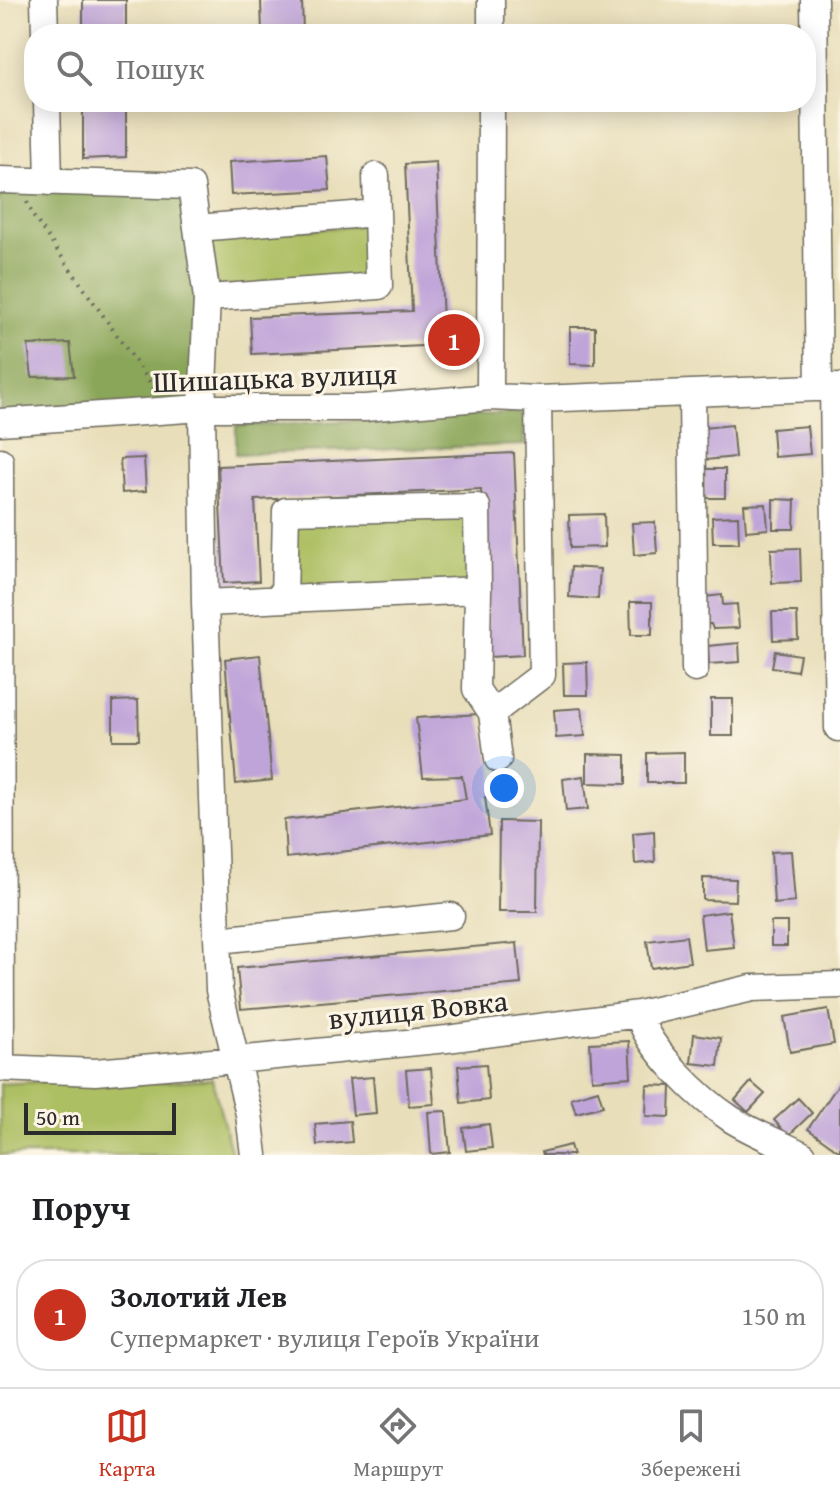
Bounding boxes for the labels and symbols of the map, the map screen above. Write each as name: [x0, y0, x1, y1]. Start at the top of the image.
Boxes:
pin: 1: [428, 310, 480, 370]
street label: Шишацька вулиця: [152, 351, 398, 403]
your location: [484, 768, 524, 808]
street label: вулиця Вовка: [326, 978, 511, 1040]
scale bar: [24, 1099, 176, 1135]

